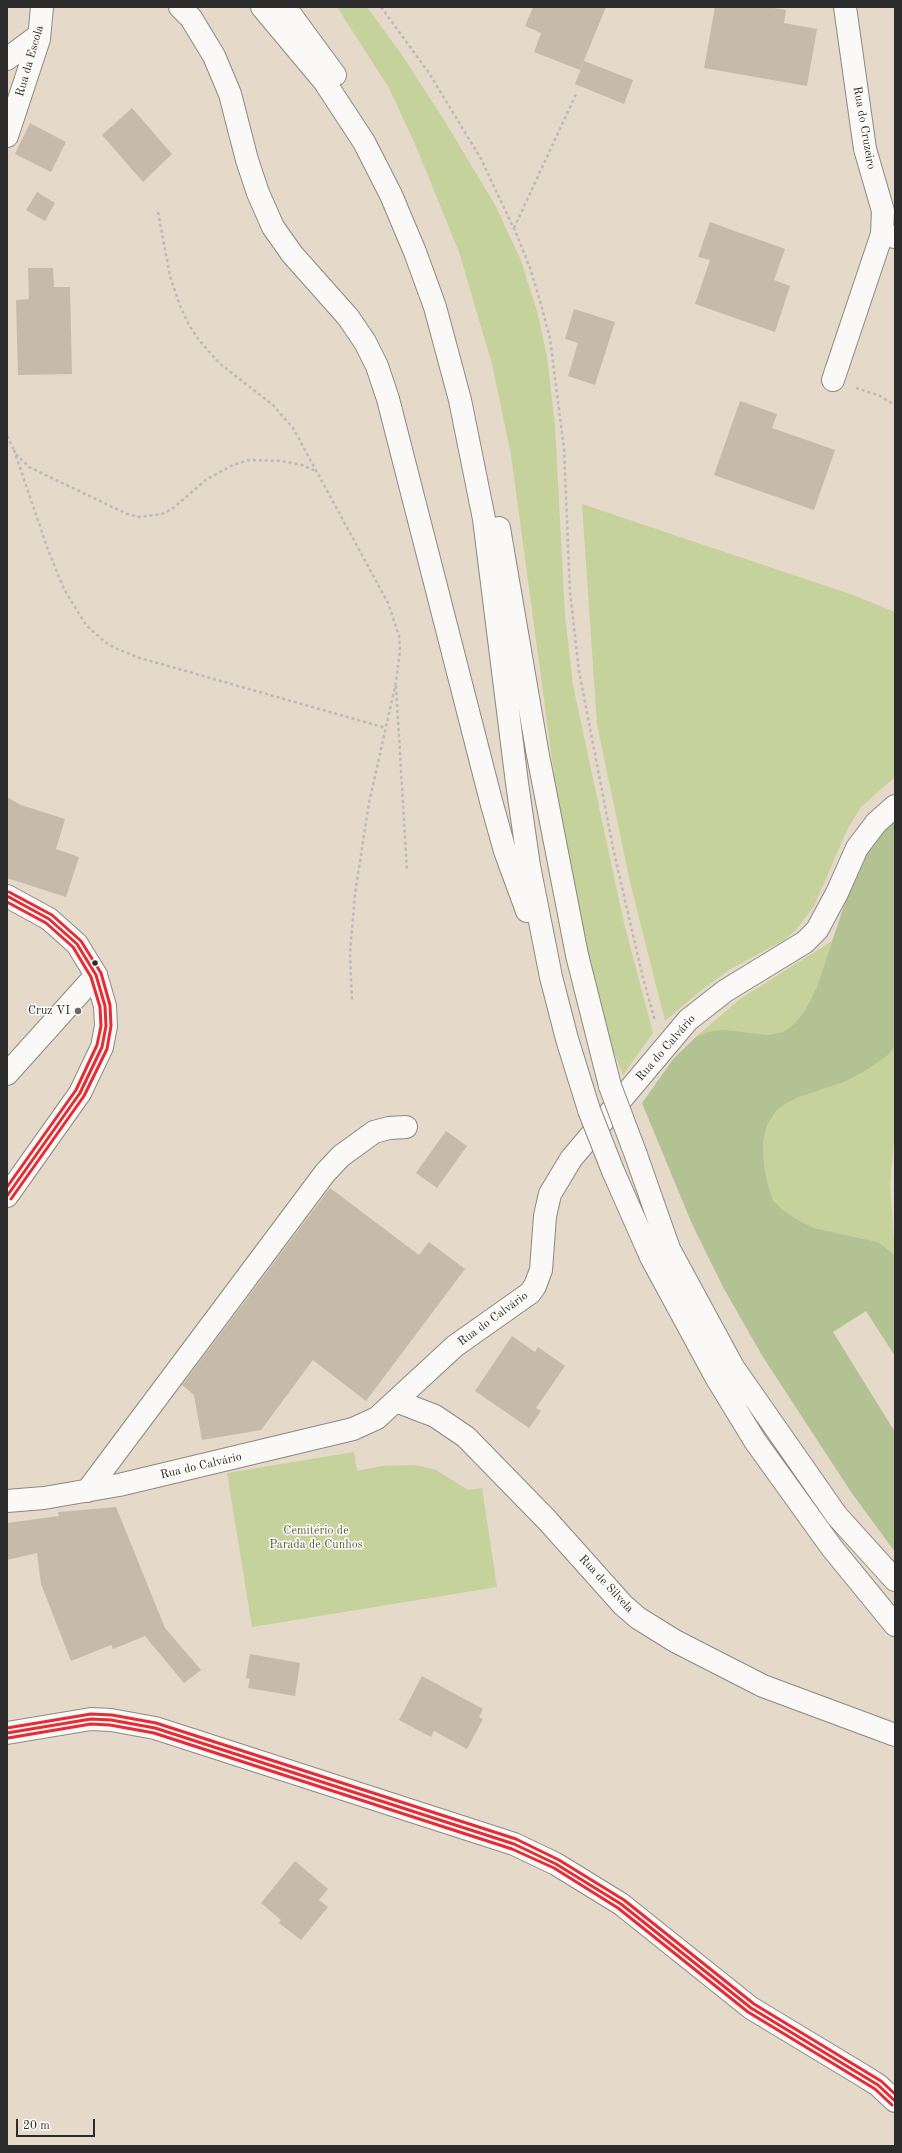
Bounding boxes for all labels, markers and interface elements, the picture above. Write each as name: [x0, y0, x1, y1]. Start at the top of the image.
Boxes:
street label: Rua da Escola: [13, 24, 47, 98]
street label: Rua do Cruzeiro: [850, 85, 878, 171]
unlabelled marker: [90, 958, 100, 968]
place label: Cruz VI: [28, 1004, 70, 1018]
marker: Cruz VI: [73, 1006, 83, 1016]
street label: Rua do Calvário: [633, 1012, 699, 1084]
street label: Rua do Calvário: [455, 1289, 531, 1349]
street label: Rua do Calvário: [159, 1450, 243, 1482]
park label: Cemitério de Parada de Cunhos: [269, 1524, 363, 1552]
street label: Rua de Silvela: [576, 1552, 636, 1616]
scale bar: [18, 2111, 97, 2137]
text: 20 m: [23, 2120, 50, 2132]

